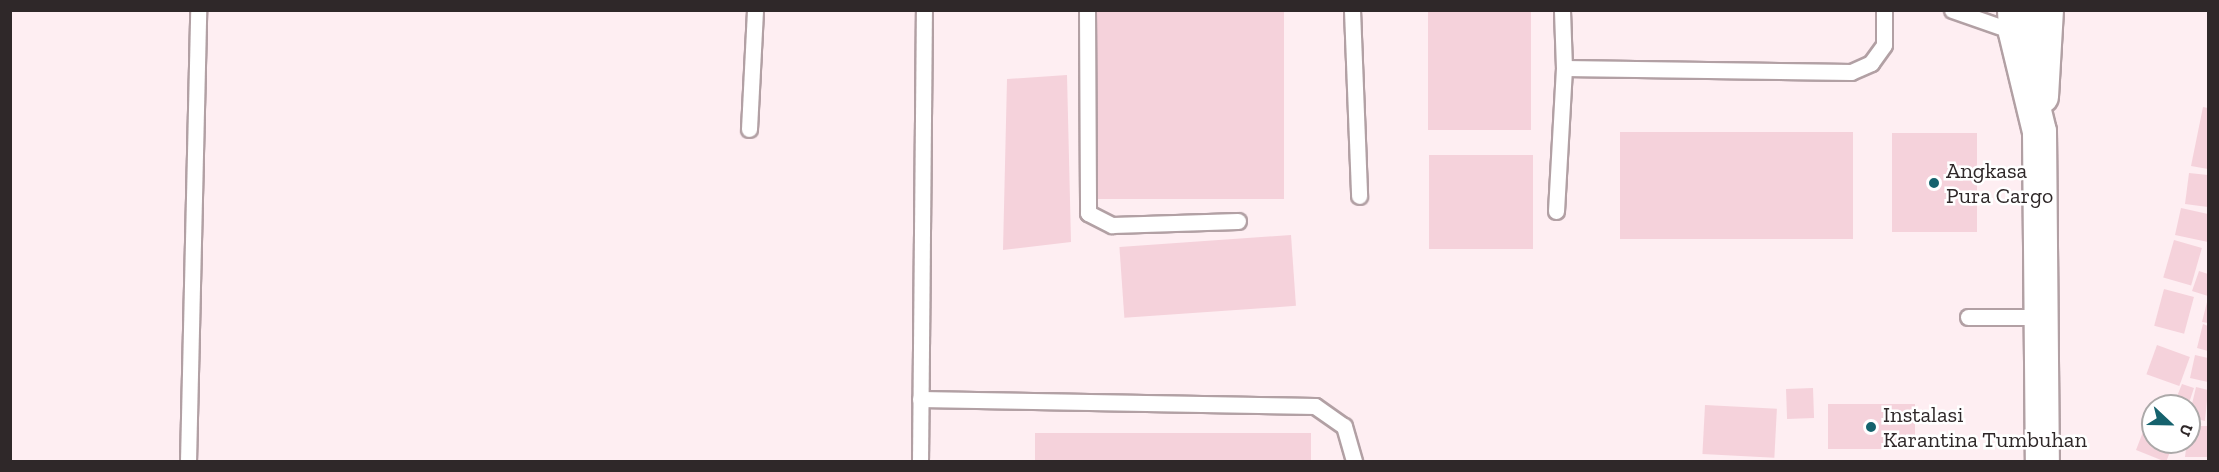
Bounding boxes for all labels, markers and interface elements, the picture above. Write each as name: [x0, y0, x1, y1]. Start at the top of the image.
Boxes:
place label: Angkasa Pura Cargo: [1946, 157, 2053, 208]
marker: Angkasa Pura Cargo: [1927, 176, 1941, 190]
north arrow: [2141, 394, 2201, 454]
place label: Instalasi Karantina Tumbuhan: [1883, 401, 2087, 452]
marker: Instalasi Karantina Tumbuhan: [1864, 420, 1878, 434]
text: U: [2175, 421, 2197, 439]

